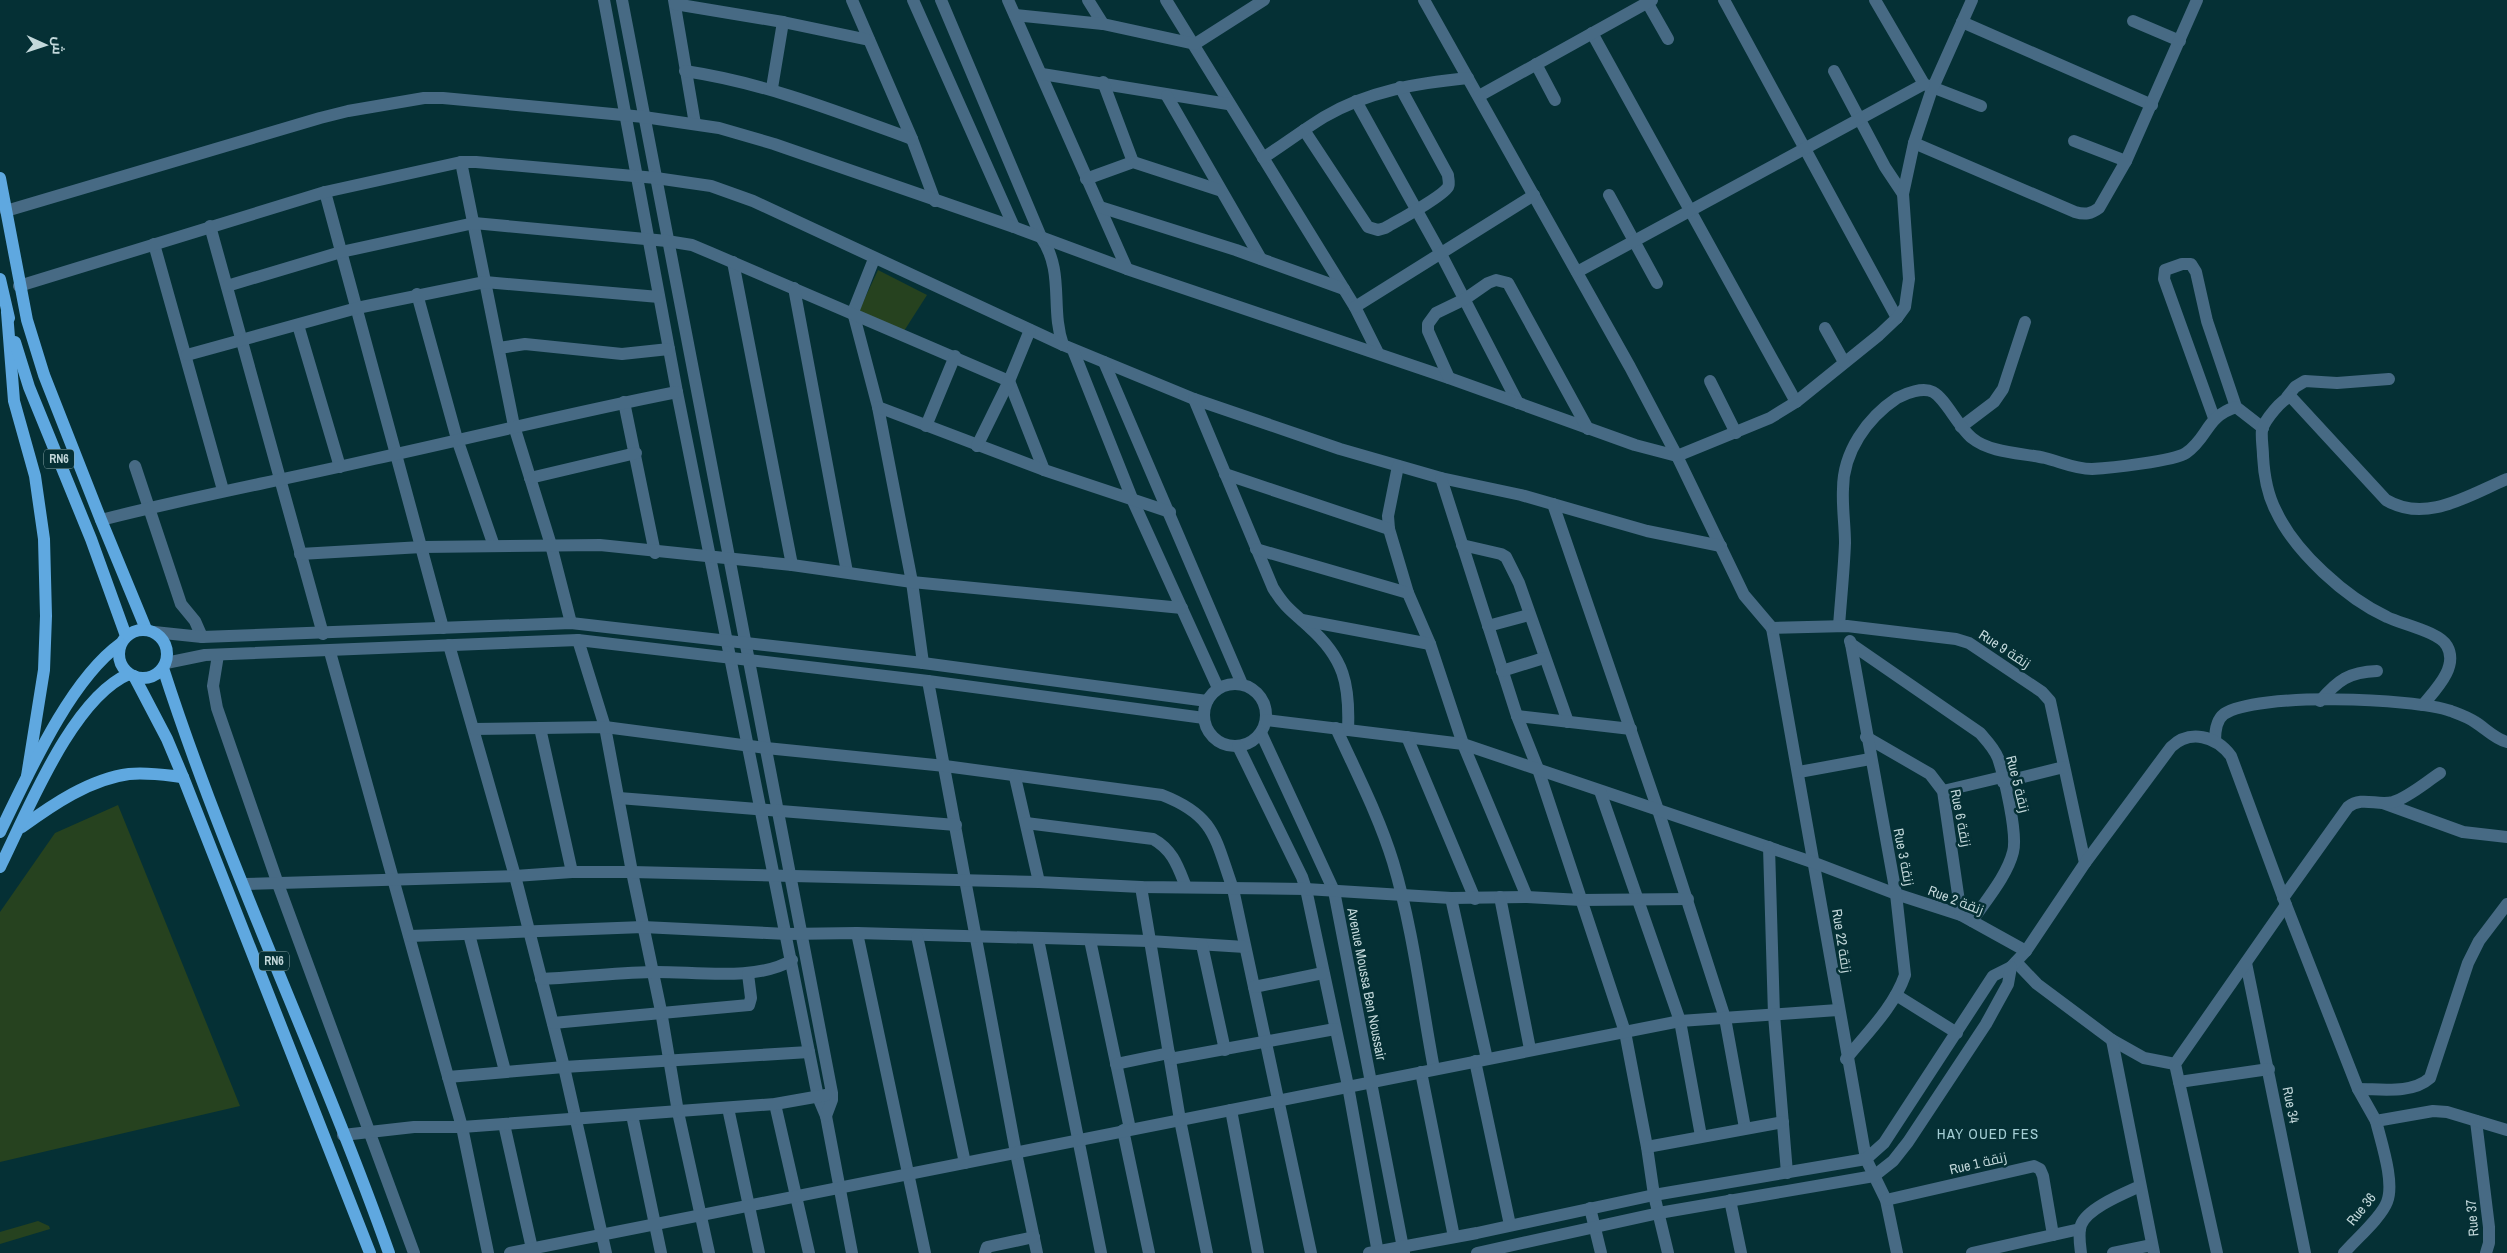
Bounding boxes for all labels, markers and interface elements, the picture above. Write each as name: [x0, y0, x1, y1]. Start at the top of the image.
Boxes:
north arrow: [20, 20, 70, 70]
text: ش: [49, 36, 67, 55]
road number: RN6: [44, 449, 74, 468]
street label: Rue 9 زنقة: [1976, 626, 2034, 672]
street label: Rue 5 زنقة: [2002, 754, 2034, 814]
street label: Rue 6 زنقة: [1947, 788, 1975, 848]
street label: Rue 3 زنقة: [1890, 827, 1918, 887]
street label: Rue 2 زنقة: [1926, 881, 1986, 919]
street label: Avenue Moussa Ben Noussair: [1343, 905, 1391, 1062]
street label: Rue 22 زنقة: [1828, 908, 1856, 974]
road number: RN6: [259, 951, 289, 970]
street label: Rue 34: [2279, 1085, 2303, 1125]
district label: HAY OUED FES: [1937, 1123, 2039, 1144]
street label: Rue 1 زنقة: [1948, 1148, 2008, 1178]
street label: Rue 36: [2342, 1189, 2380, 1229]
street label: Rue 37: [2461, 1199, 2483, 1237]

